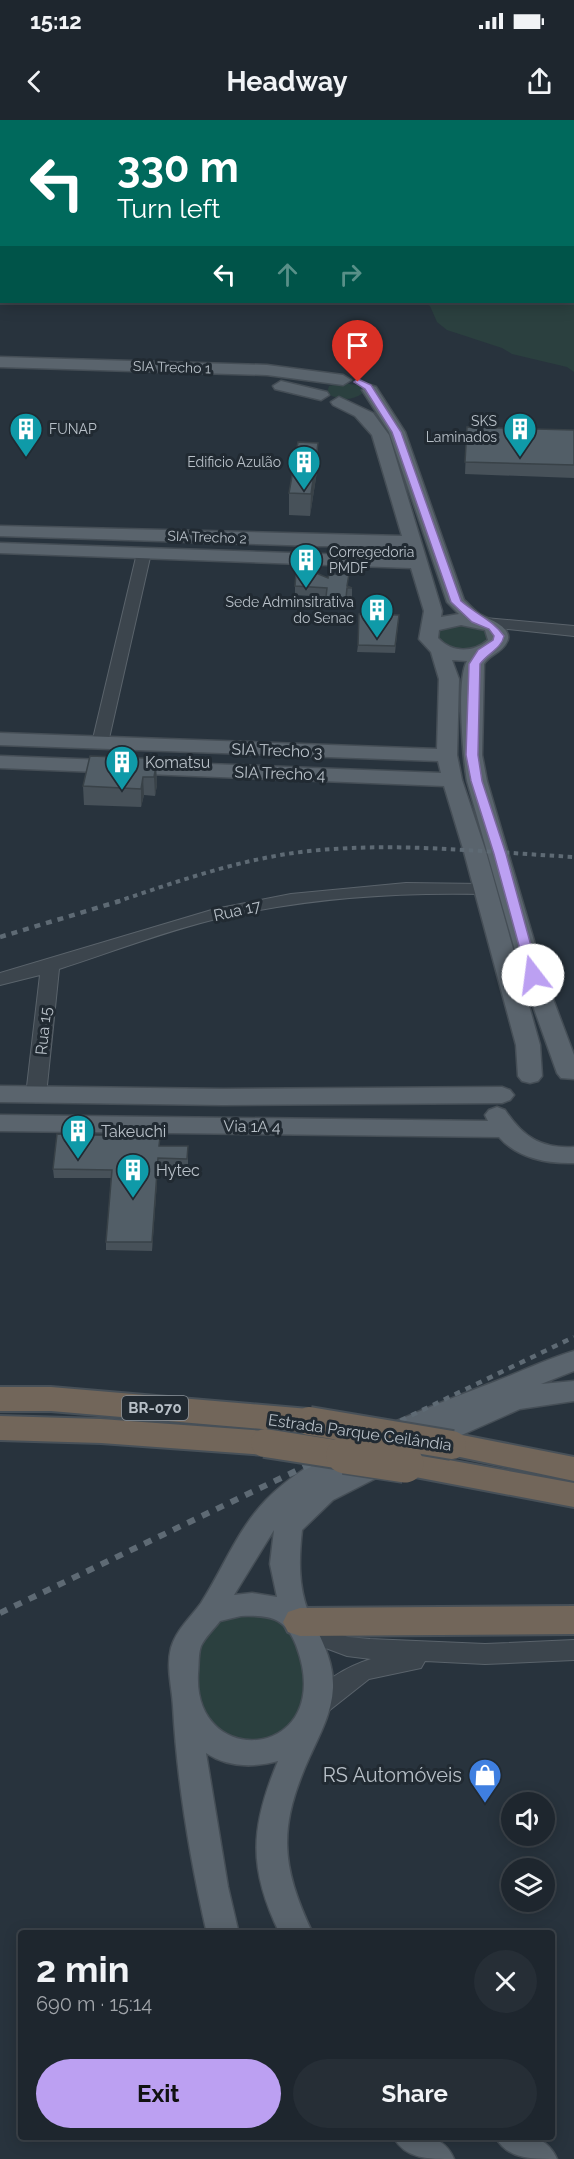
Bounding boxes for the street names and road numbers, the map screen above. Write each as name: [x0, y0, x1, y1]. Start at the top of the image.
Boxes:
street label: SIA Trecho 1: [133, 358, 211, 376]
street label: SIA Trecho 2: [167, 528, 247, 546]
street label: SIA Trecho 3: [231, 739, 323, 762]
street label: SIA Trecho 4: [234, 762, 326, 785]
street label: Rua 17: [212, 896, 263, 925]
street label: Rua 15: [32, 1006, 55, 1056]
street label: Via 1A 4: [223, 1117, 281, 1137]
road number: BR-070: [122, 1396, 188, 1420]
street label: Estrada Parque Ceilândia: [267, 1410, 453, 1455]

